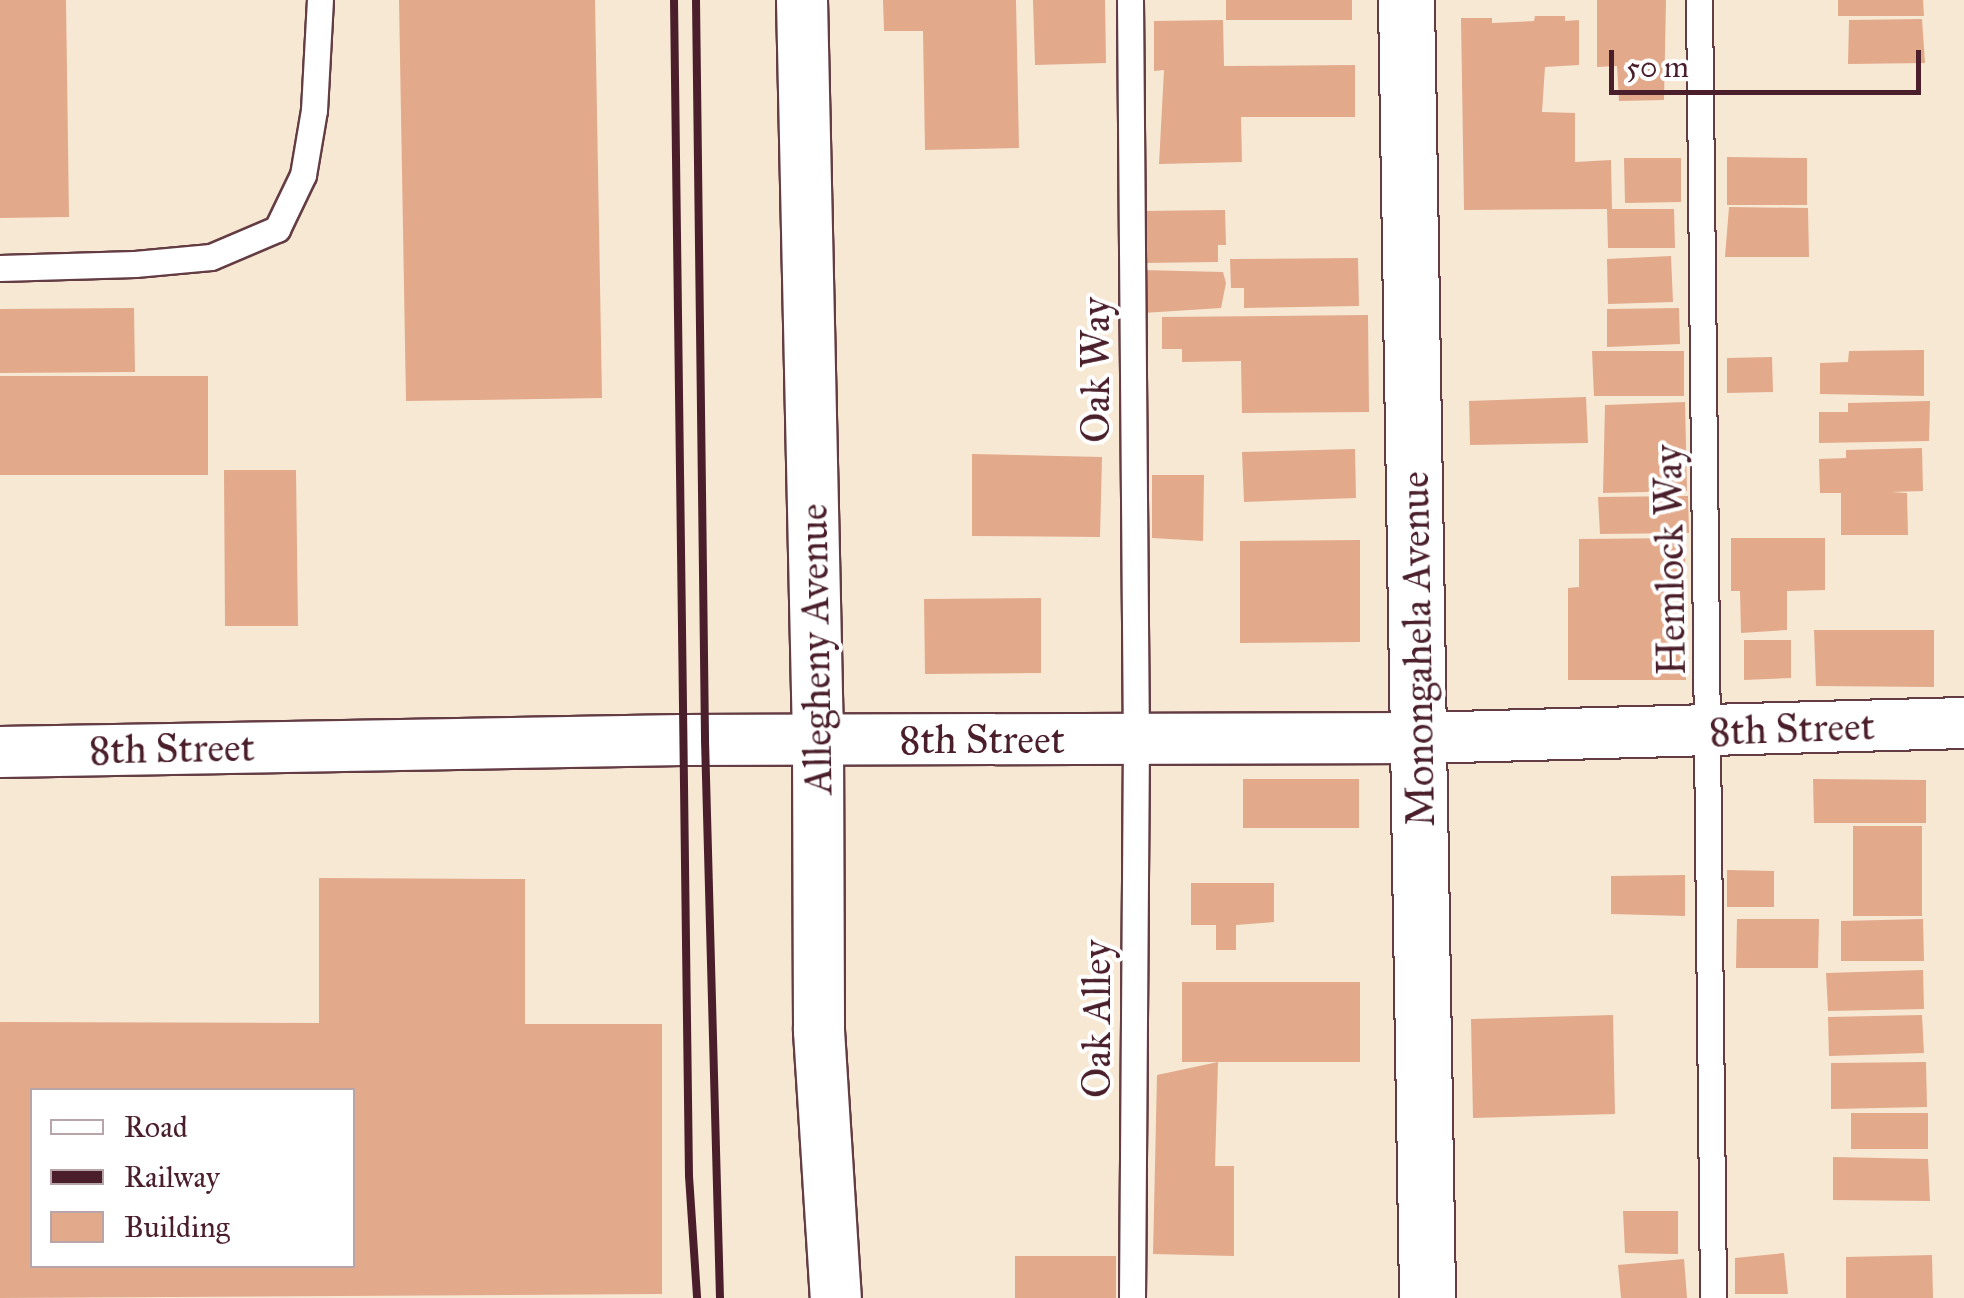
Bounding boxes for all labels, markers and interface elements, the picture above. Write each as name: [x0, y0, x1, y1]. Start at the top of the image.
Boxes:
scale bar: [1614, 30, 1926, 92]
text: 50 m: [1626, 49, 1689, 85]
street label: Oak Way: [1072, 297, 1120, 443]
street label: Hemlock Way: [1644, 444, 1696, 676]
street label: Monongahela Avenue: [1391, 471, 1445, 827]
street label: Allegheny Avenue: [789, 503, 843, 795]
street label: 8th Street: [1708, 702, 1876, 756]
street label: 8th Street: [899, 716, 1065, 764]
street label: 8th Street: [89, 724, 255, 774]
street label: Oak Alley: [1073, 940, 1121, 1098]
legend: [30, 1088, 355, 1268]
text: Road: [124, 1109, 188, 1145]
text: Railway: [124, 1159, 220, 1195]
text: Building: [124, 1209, 230, 1245]

